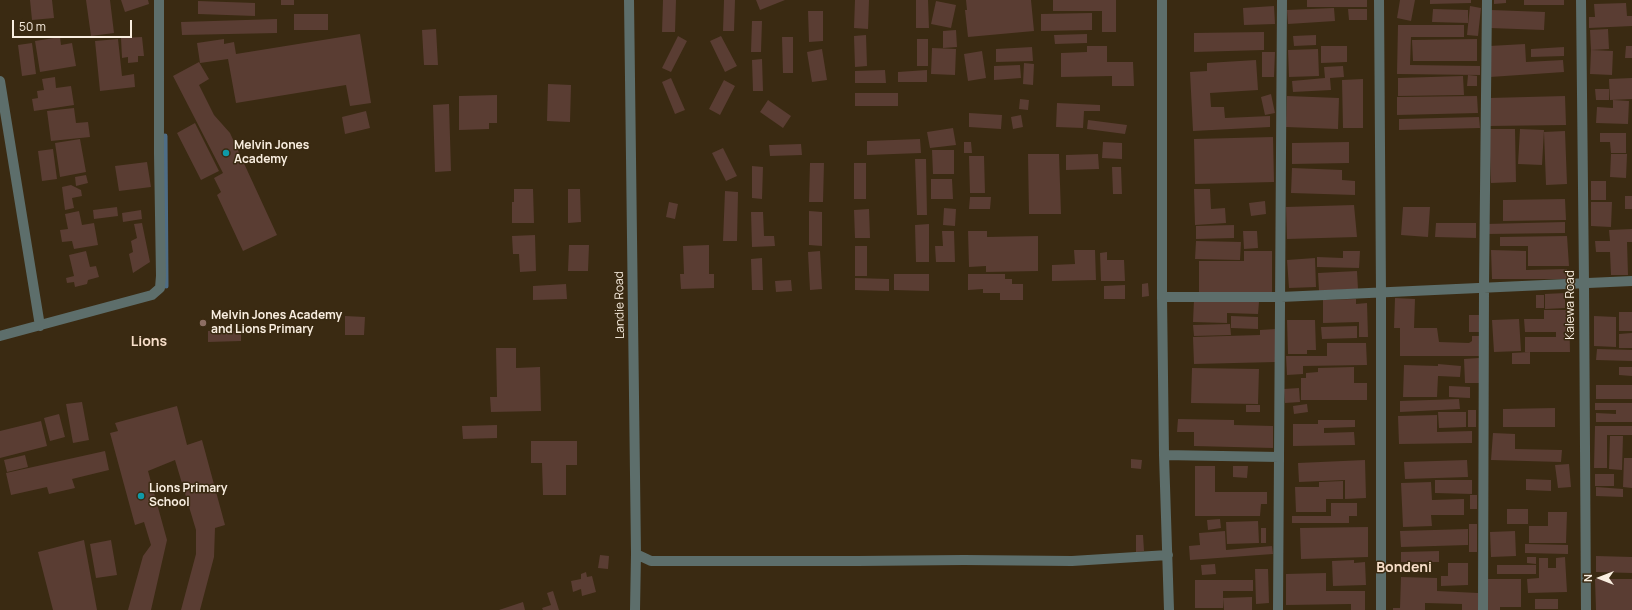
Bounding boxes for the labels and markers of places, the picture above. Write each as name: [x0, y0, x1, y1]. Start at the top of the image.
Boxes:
place label: Melvin Jones Academy: [234, 139, 309, 167]
marker: Melvin Jones Academy: [221, 148, 231, 158]
place label: Melvin Jones Academy and Lions Primary: [211, 309, 342, 337]
marker: Melvin Jones Academy and Lions Primary: [198, 318, 208, 328]
place label: Lions Primary School: [149, 482, 227, 510]
marker: Lions Primary School: [136, 491, 146, 501]

